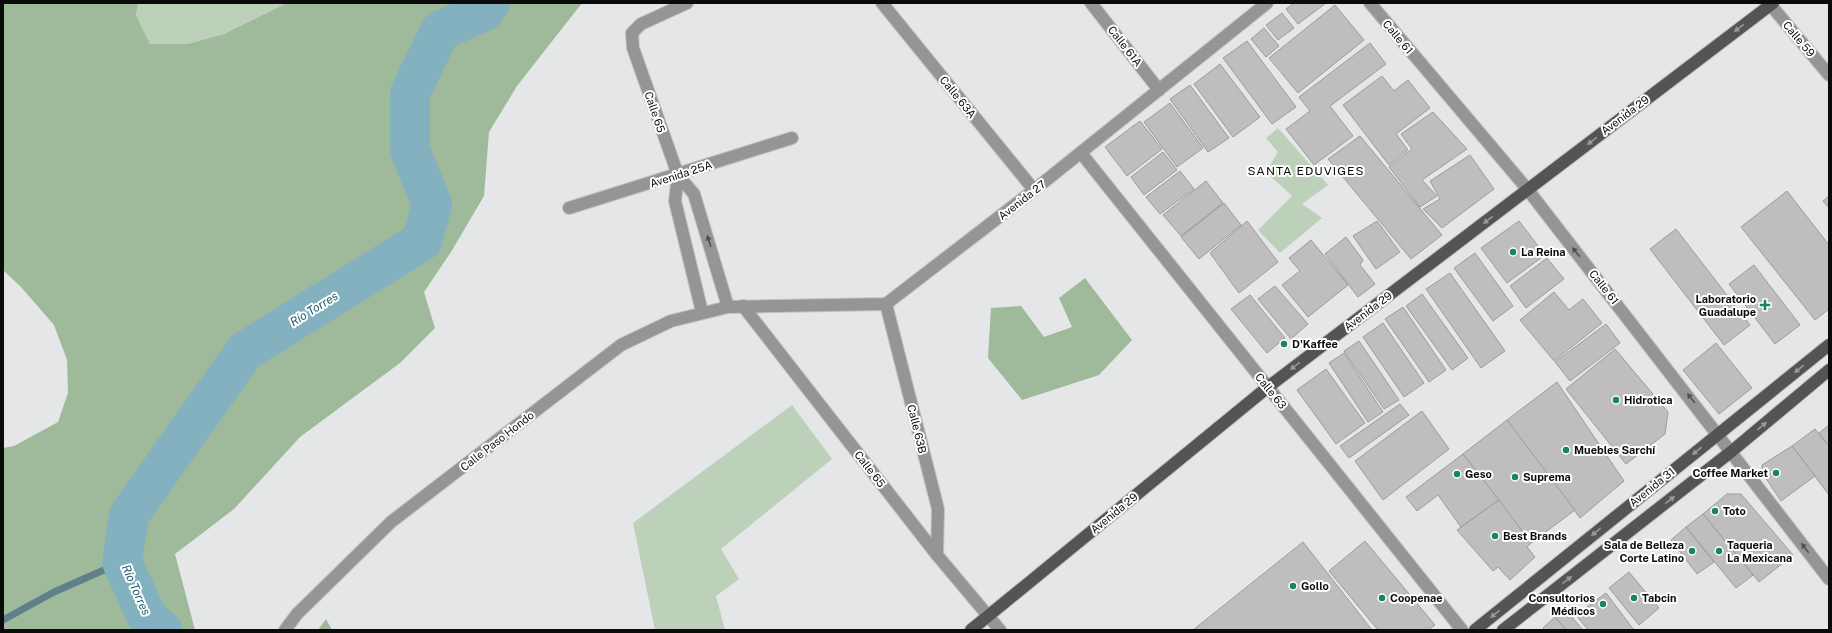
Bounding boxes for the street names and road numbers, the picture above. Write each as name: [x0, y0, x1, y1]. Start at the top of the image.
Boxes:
street label: Calle 61: [1381, 18, 1415, 56]
street label: Calle 59: [1781, 19, 1817, 59]
street label: Calle 61A: [1106, 23, 1145, 69]
street label: Calle 63A: [938, 74, 979, 120]
street label: Calle 65: [642, 90, 668, 134]
street label: Avenida 29: [1599, 93, 1651, 137]
street label: Avenida 25A: [648, 158, 714, 190]
street label: Avenida 27: [996, 178, 1048, 222]
street label: Calle 61: [1587, 268, 1621, 306]
street label: Avenida 29: [1342, 289, 1394, 333]
street label: Calle 63: [1253, 371, 1289, 411]
street label: Calle 63B: [905, 403, 929, 455]
street label: Calle Paso Hondo: [458, 409, 536, 473]
street label: Calle 65: [852, 449, 888, 489]
street label: Avenida 31: [1627, 465, 1677, 509]
street label: Avenida 29: [1088, 490, 1140, 535]

